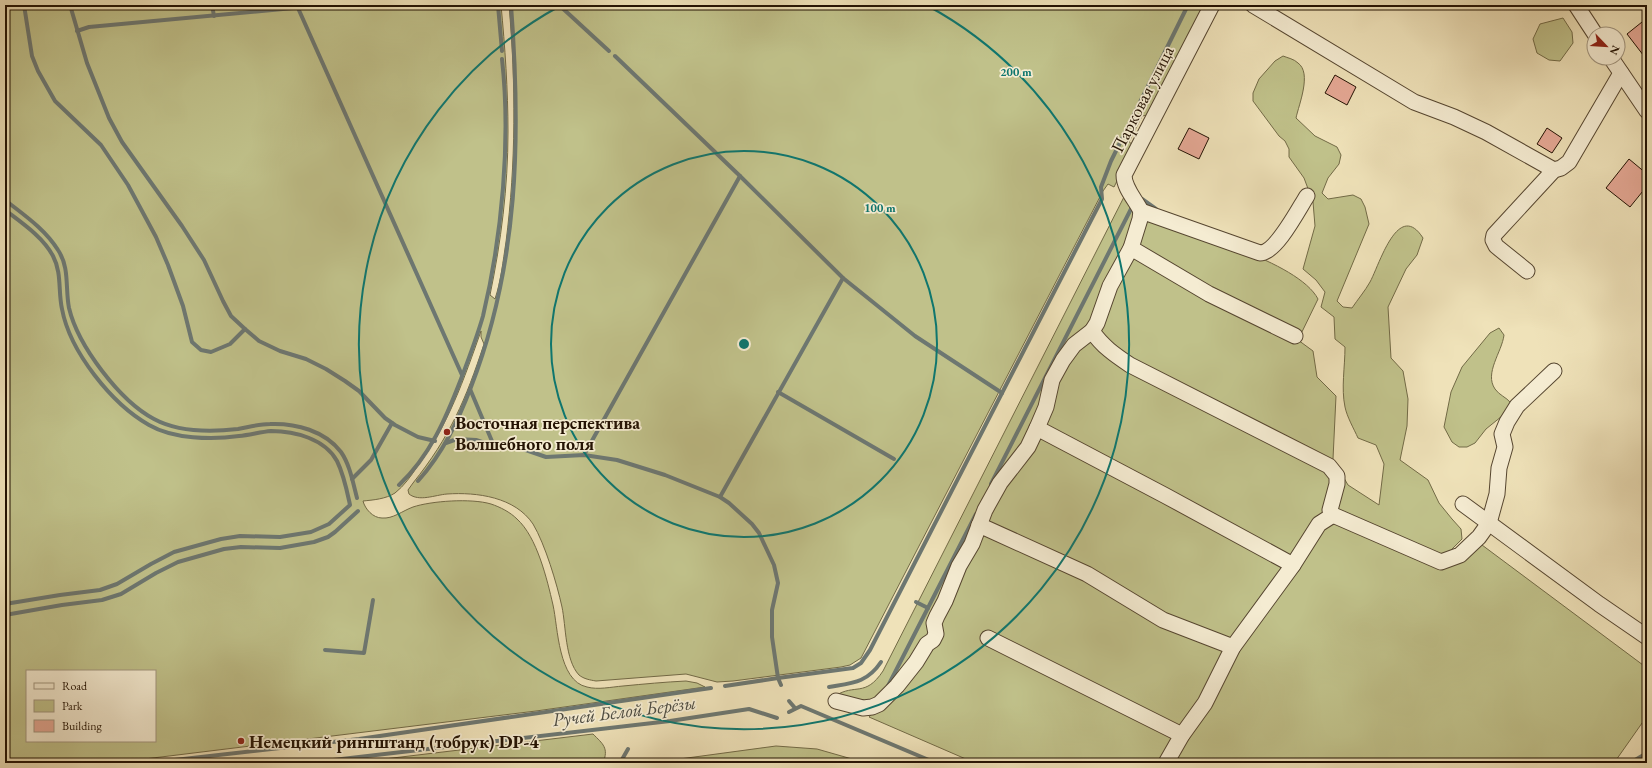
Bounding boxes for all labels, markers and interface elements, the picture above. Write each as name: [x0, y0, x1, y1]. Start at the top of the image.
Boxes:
north arrow: [1586, 26, 1626, 66]
street label: Парковая улица: [1105, 41, 1179, 156]
text: N: [1607, 43, 1623, 57]
text: 200 m: [1000, 64, 1032, 80]
text: 100 m: [864, 200, 896, 216]
centre of rings: [737, 337, 751, 351]
place label: Восточная перспектива Волшебного поля: [455, 411, 640, 455]
marker: Восточная перспектива Волшебного поля: [442, 427, 452, 437]
legend: [26, 670, 156, 742]
text: Road: [62, 678, 88, 694]
water label: Ручей Белой Берёзы: [551, 690, 697, 732]
text: Park: [62, 698, 83, 714]
text: Building: [62, 718, 103, 734]
place label: Немецкий рингштанд (тобрук) DP-4: [249, 730, 539, 753]
marker: Немецкий рингштанд (тобрук) DP-4: [236, 736, 246, 746]

